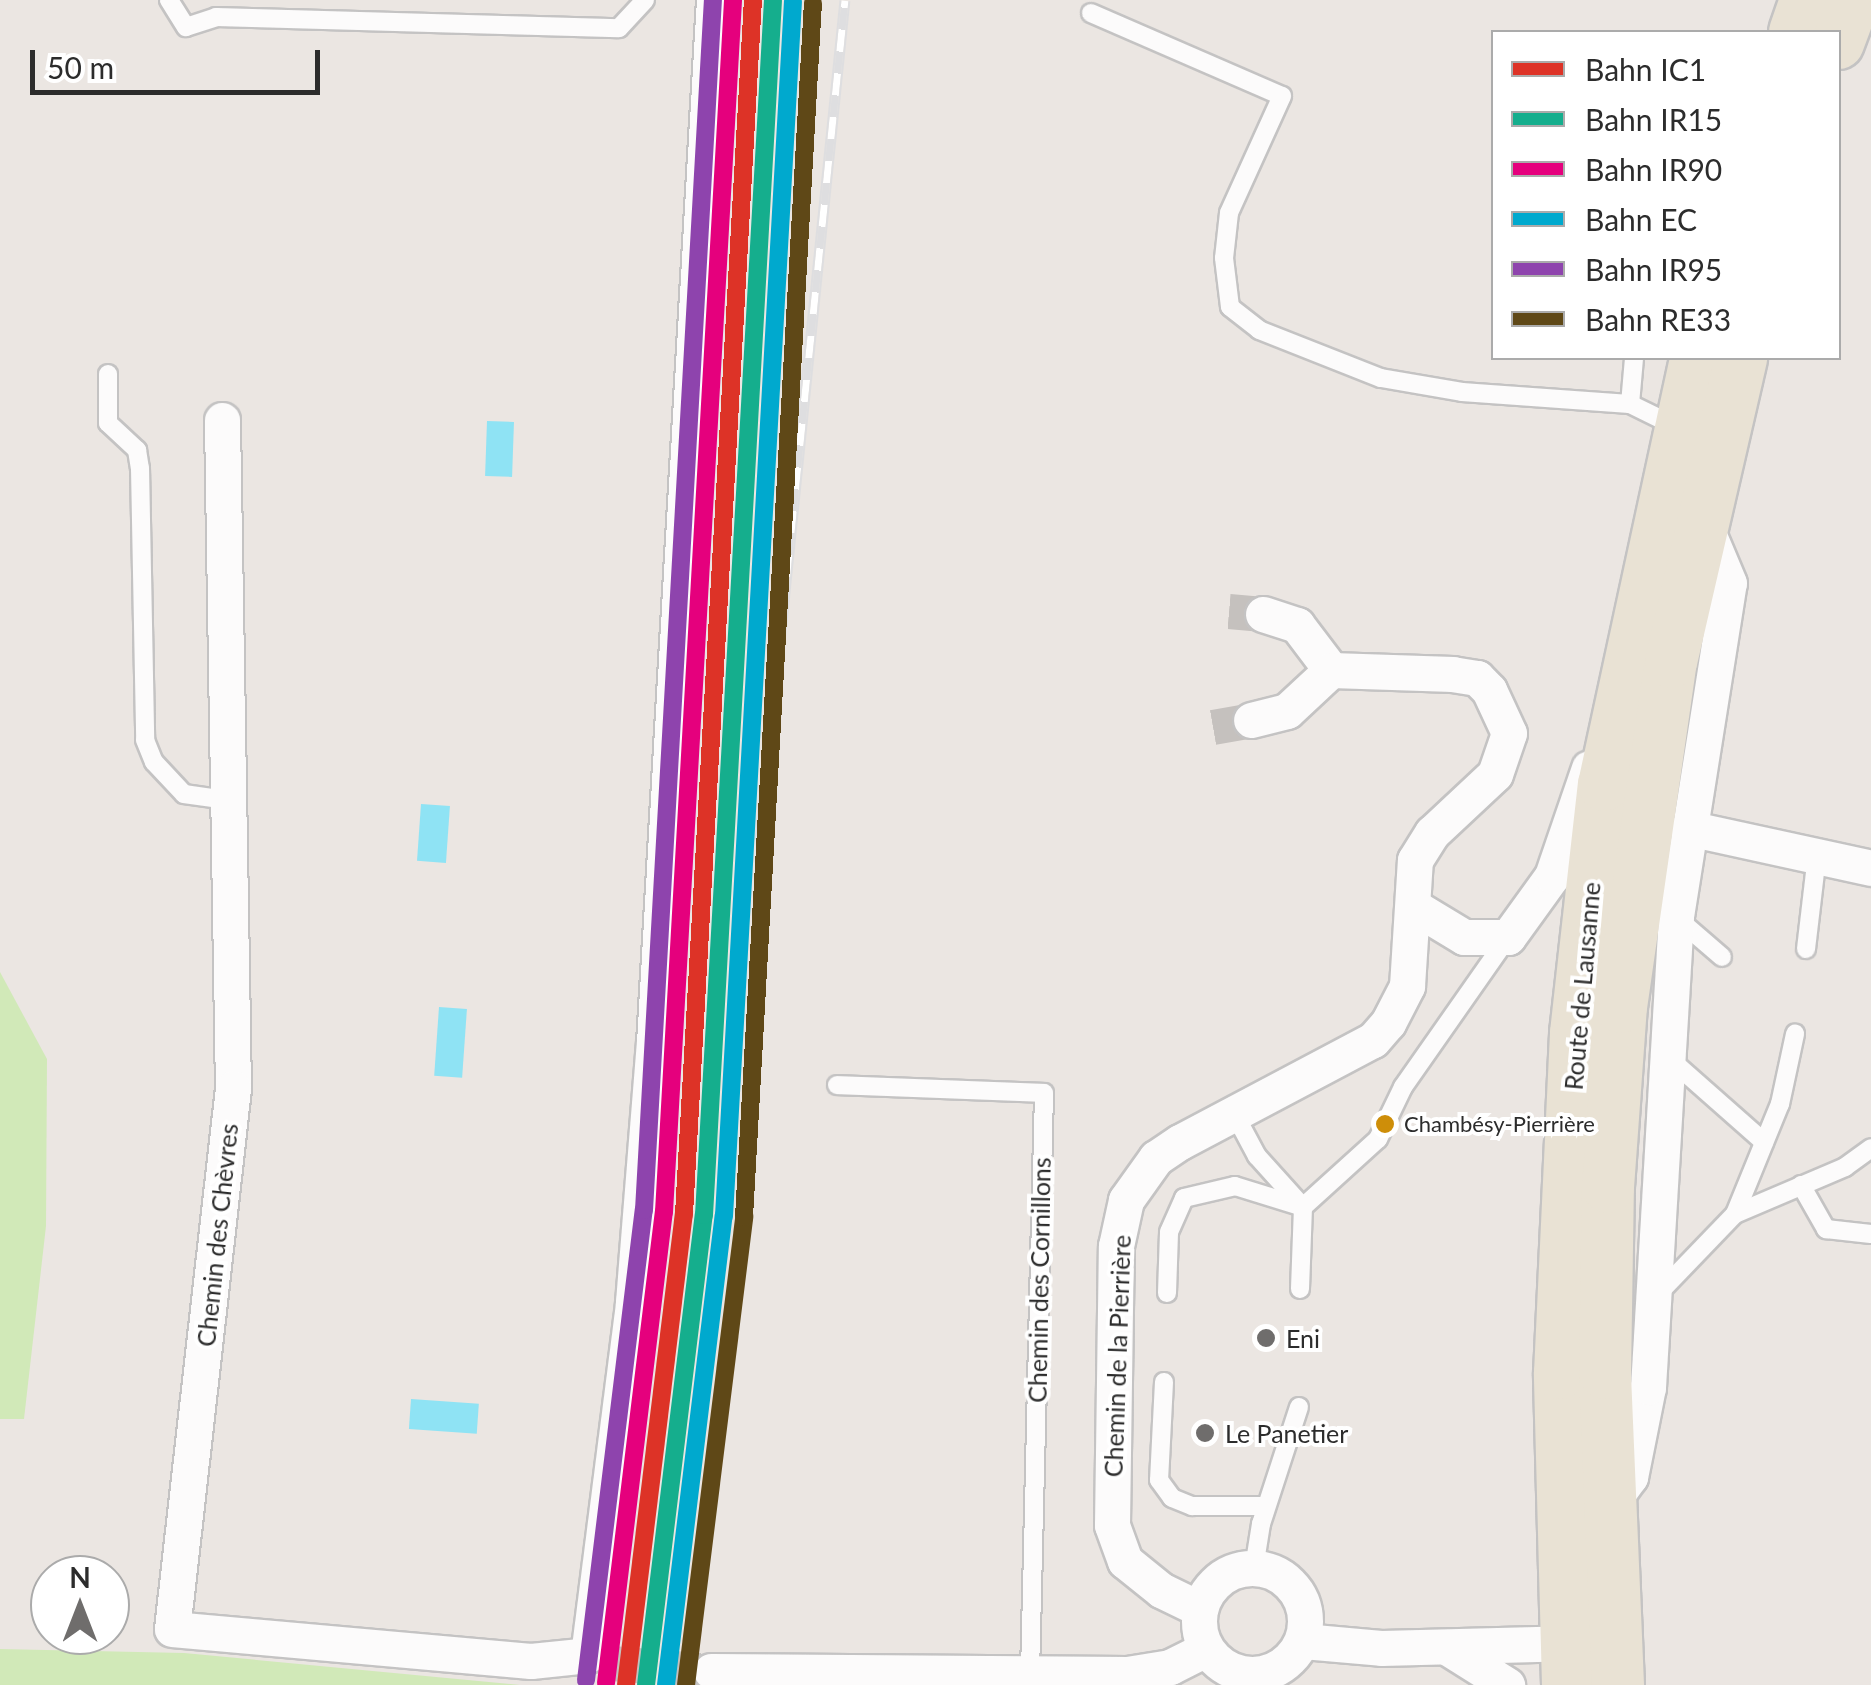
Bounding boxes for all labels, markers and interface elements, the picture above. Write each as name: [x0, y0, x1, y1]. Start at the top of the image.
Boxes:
scale bar: [35, 30, 325, 92]
legend: [1491, 30, 1841, 360]
text: 50 m: [47, 49, 114, 85]
text: Bahn IC1: [1585, 51, 1706, 87]
text: Bahn IR15: [1585, 101, 1722, 137]
text: Bahn IR90: [1585, 151, 1722, 187]
text: Bahn EC: [1585, 201, 1697, 237]
text: Bahn IR95: [1585, 251, 1722, 287]
text: Bahn RE33: [1585, 301, 1731, 337]
street label: Route de Lausanne: [1558, 881, 1606, 1091]
place label: Chambésy-Pierrière: [1404, 1111, 1595, 1137]
marker: Chambésy-Pierrière: [1375, 1114, 1395, 1134]
street label: Chemin des Chèvres: [190, 1122, 244, 1348]
street label: Chemin des Cornillons: [1022, 1157, 1056, 1403]
street label: Chemin de la Pierrière: [1098, 1234, 1136, 1478]
place label: Eni: [1286, 1323, 1320, 1353]
marker: Eni: [1255, 1327, 1277, 1349]
place label: Le Panetier: [1225, 1418, 1348, 1448]
marker: Le Panetier: [1194, 1422, 1216, 1444]
north arrow: [30, 1555, 130, 1655]
text: N: [69, 1560, 91, 1594]

